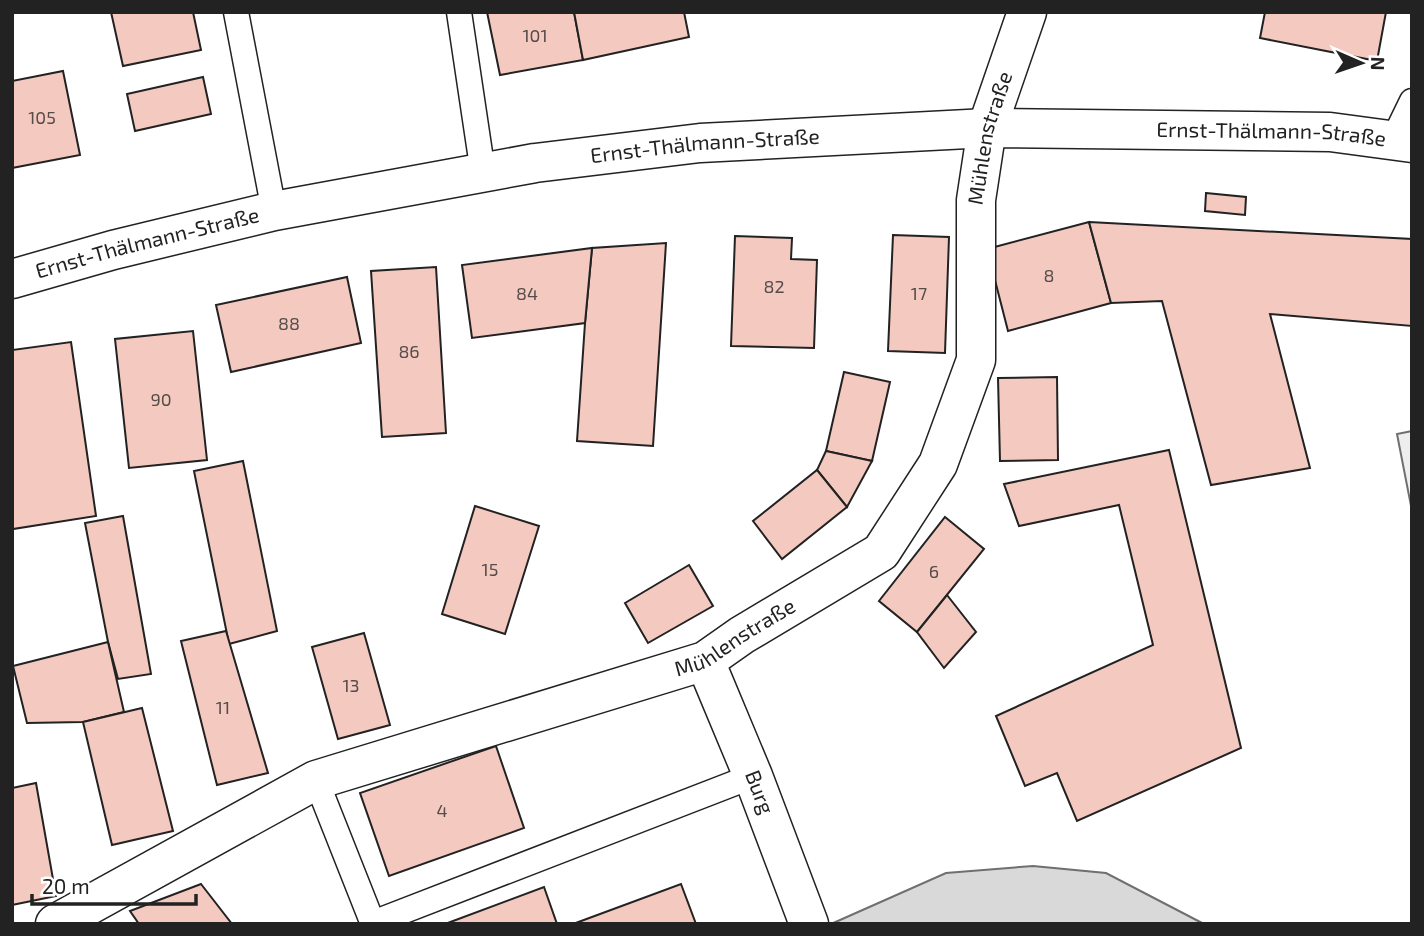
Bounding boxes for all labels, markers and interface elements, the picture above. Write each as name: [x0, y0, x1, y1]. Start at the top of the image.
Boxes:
house number: 101: [522, 24, 548, 46]
north arrow: [1326, 28, 1396, 98]
text: N: [1367, 56, 1390, 71]
street label: Mühlenstraße: [961, 68, 1017, 206]
house number: 105: [28, 106, 56, 128]
street label: Ernst-Thälmann-Straße: [1156, 116, 1388, 150]
street label: Ernst-Thälmann-Straße: [589, 123, 820, 167]
street label: Ernst-Thälmann-Straße: [32, 201, 261, 283]
house number: 8: [1044, 264, 1054, 286]
house number: 82: [763, 275, 785, 297]
house number: 84: [516, 282, 538, 304]
house number: 17: [911, 282, 927, 304]
house number: 88: [278, 312, 300, 334]
house number: 86: [398, 340, 420, 362]
house number: 90: [150, 388, 172, 410]
house number: 15: [482, 558, 498, 580]
house number: 6: [929, 560, 939, 582]
street label: Mühlenstraße: [671, 592, 799, 681]
house number: 13: [342, 674, 360, 696]
house number: 11: [216, 696, 230, 718]
street label: Burg: [741, 766, 780, 817]
house number: 4: [436, 799, 448, 821]
scale bar: [32, 862, 196, 906]
text: 20 m: [42, 873, 90, 898]

